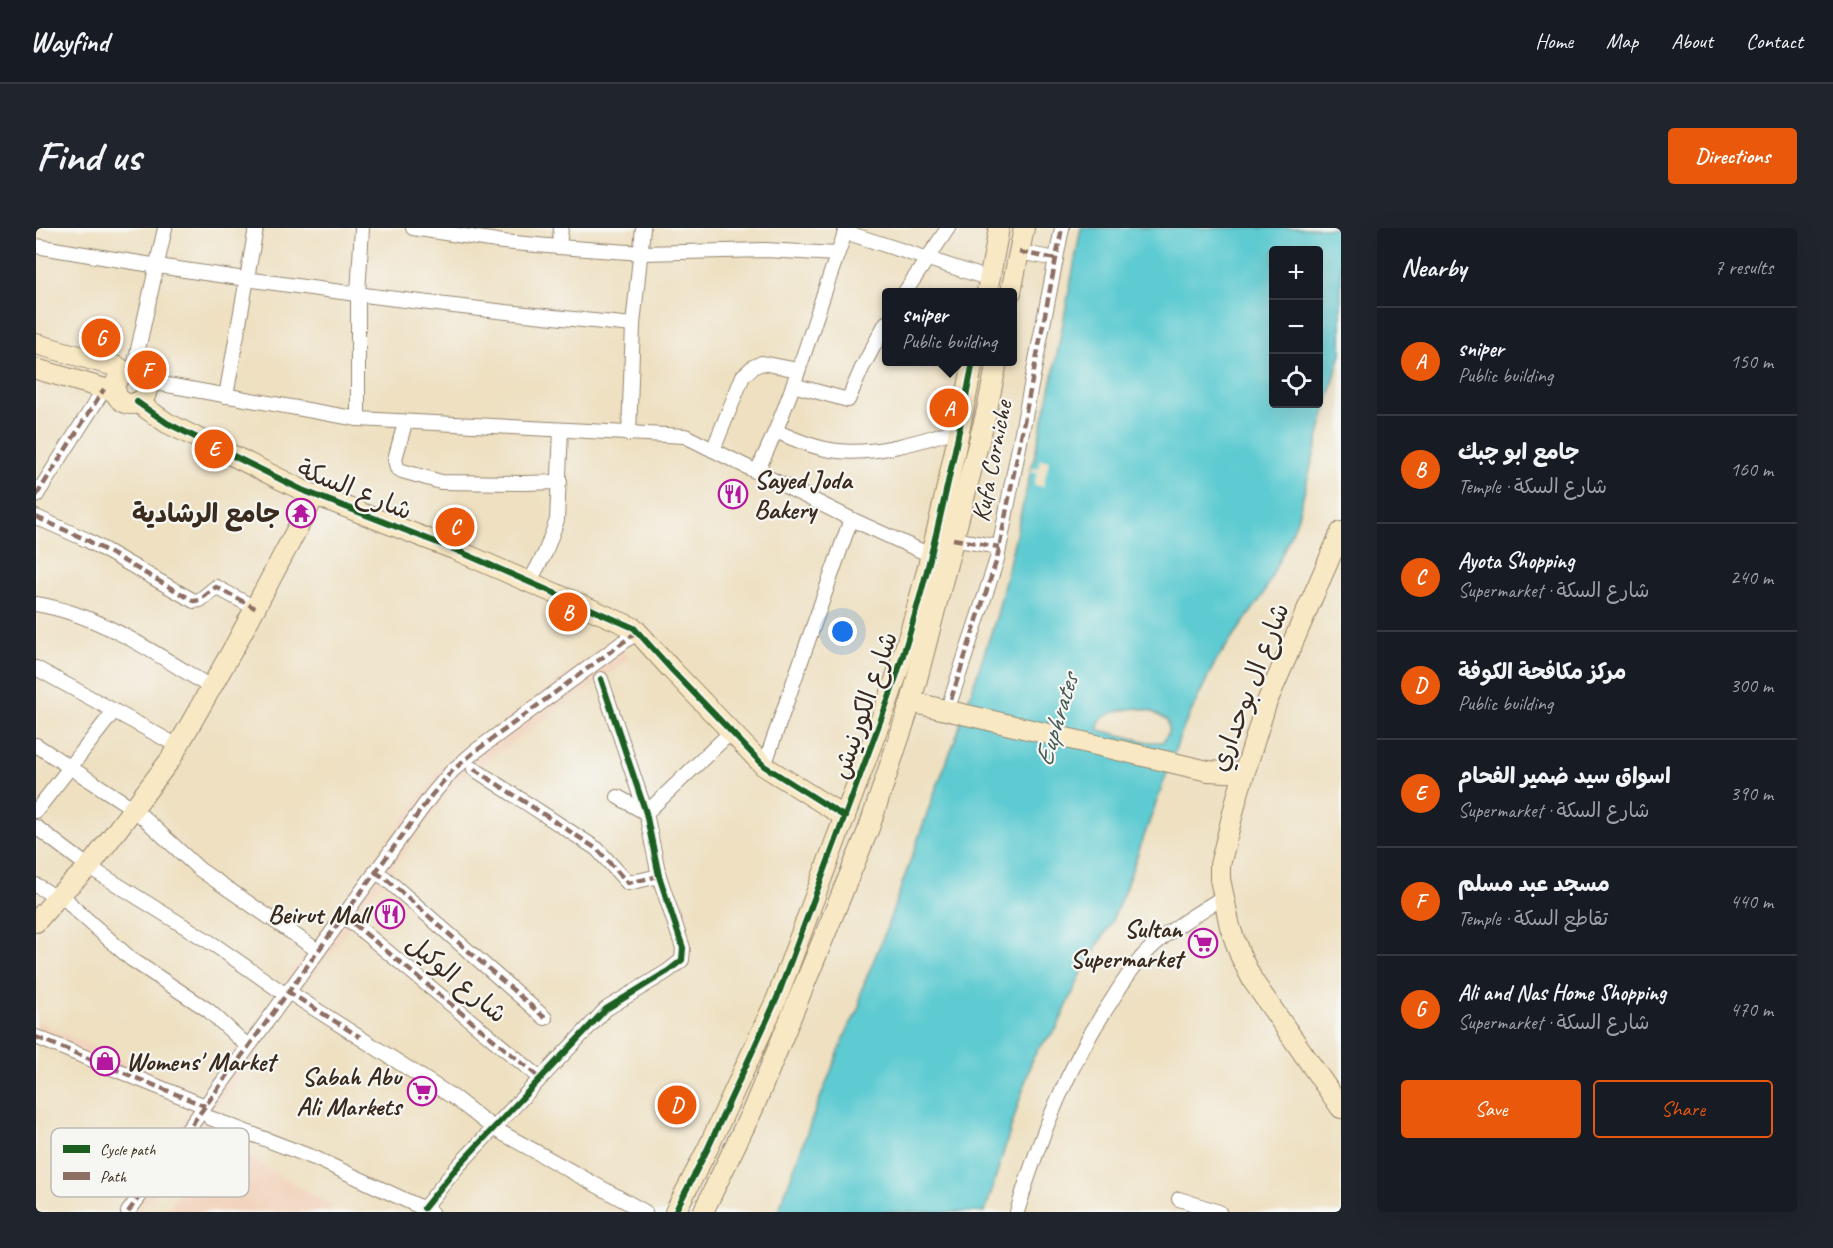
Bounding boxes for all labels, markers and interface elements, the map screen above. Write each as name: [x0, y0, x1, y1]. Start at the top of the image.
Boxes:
text: Wayfind: [30, 24, 109, 59]
text: Home: [1535, 28, 1573, 54]
text: Map: [1606, 28, 1638, 54]
text: About: [1671, 28, 1713, 54]
text: Contact: [1746, 28, 1803, 54]
button: Directions: [1668, 128, 1797, 184]
text: Find us: [36, 130, 141, 183]
map controls: [1269, 246, 1323, 408]
button: +: [1269, 246, 1323, 300]
text: Nearby: [1401, 251, 1466, 284]
text: 7 results: [1714, 255, 1773, 280]
popup: [882, 288, 1017, 366]
button: −: [1269, 300, 1323, 354]
text: sniper: [902, 301, 948, 329]
pin: G: [82, 316, 120, 360]
text: Public building: [902, 329, 997, 354]
text: sniper: [1458, 335, 1504, 363]
pin: F: [128, 348, 166, 392]
text: A: [1415, 349, 1426, 374]
text: 150 m: [1730, 349, 1773, 374]
button: locate: [1269, 354, 1323, 408]
text: Public building: [1458, 363, 1553, 388]
pin: A: [930, 386, 968, 430]
street label: Kufa Corniche: [964, 396, 1020, 524]
pin: E: [194, 426, 234, 472]
text: جامع ابو چبك: [1458, 438, 1579, 466]
street label: شارع السكة: [292, 452, 417, 528]
text: B: [1415, 457, 1426, 482]
text: 160 m: [1730, 457, 1773, 482]
place label: Sayed Joda Bakery: [754, 463, 854, 526]
text: Temple · شارع السكة: [1458, 474, 1607, 499]
restaurant icon: Sayed Joda Bakery: [717, 478, 749, 510]
place label: جامع الرشادية: [132, 497, 280, 532]
temple icon: جامع الرشادية: [285, 497, 317, 529]
pin: C: [436, 504, 474, 550]
text: Ayota Shopping: [1458, 547, 1574, 575]
text: C: [1416, 565, 1425, 590]
text: 240 m: [1730, 565, 1773, 590]
text: Supermarket · شارع السكة: [1458, 578, 1649, 603]
pin: B: [548, 590, 588, 634]
street label: شارع ال بوحداري: [1202, 598, 1299, 777]
your location: [828, 617, 857, 646]
street label: شارع الكورنيش: [824, 627, 906, 784]
text: مركز مكافحة الكوفة: [1458, 658, 1626, 686]
water label: Euphrates: [1026, 665, 1087, 770]
text: D: [1415, 673, 1426, 698]
text: 300 m: [1730, 673, 1773, 698]
text: Public building: [1458, 691, 1553, 716]
text: اسواق سيد ضمير الفحام: [1458, 762, 1671, 790]
text: E: [1415, 781, 1426, 806]
text: 390 m: [1730, 781, 1773, 806]
text: Supermarket · شارع السكة: [1458, 798, 1649, 823]
text: مسجد عبد مسلم: [1458, 870, 1610, 898]
text: F: [1416, 889, 1425, 914]
text: 440 m: [1730, 889, 1773, 914]
place label: Beirut Mall: [268, 898, 374, 931]
restaurant icon: Beirut Mall: [374, 898, 406, 930]
text: Temple · تقاطع السكة: [1458, 906, 1608, 931]
place label: Sultan Supermarket: [1070, 912, 1186, 975]
street label: شارع الوكيل: [399, 927, 514, 1031]
supermarket icon: Sultan Supermarket: [1187, 927, 1219, 959]
text: Ali and Nas Home Shopping: [1458, 979, 1666, 1007]
text: G: [1416, 997, 1425, 1022]
text: 470 m: [1730, 997, 1773, 1022]
text: Supermarket · شارع السكة: [1458, 1010, 1649, 1035]
shop icon: Womens' Market: [89, 1045, 121, 1077]
place label: Womens' Market: [126, 1045, 279, 1078]
place label: Sabah Abu Ali Markets: [297, 1060, 404, 1123]
supermarket icon: Sabah Abu Ali Markets: [406, 1075, 438, 1107]
button: Save: [1401, 1080, 1581, 1138]
button: Share: [1593, 1080, 1773, 1138]
pin: D: [658, 1082, 696, 1128]
legend: [51, 1128, 249, 1197]
text: Cycle path: [100, 1140, 156, 1160]
text: Path: [100, 1167, 127, 1187]

